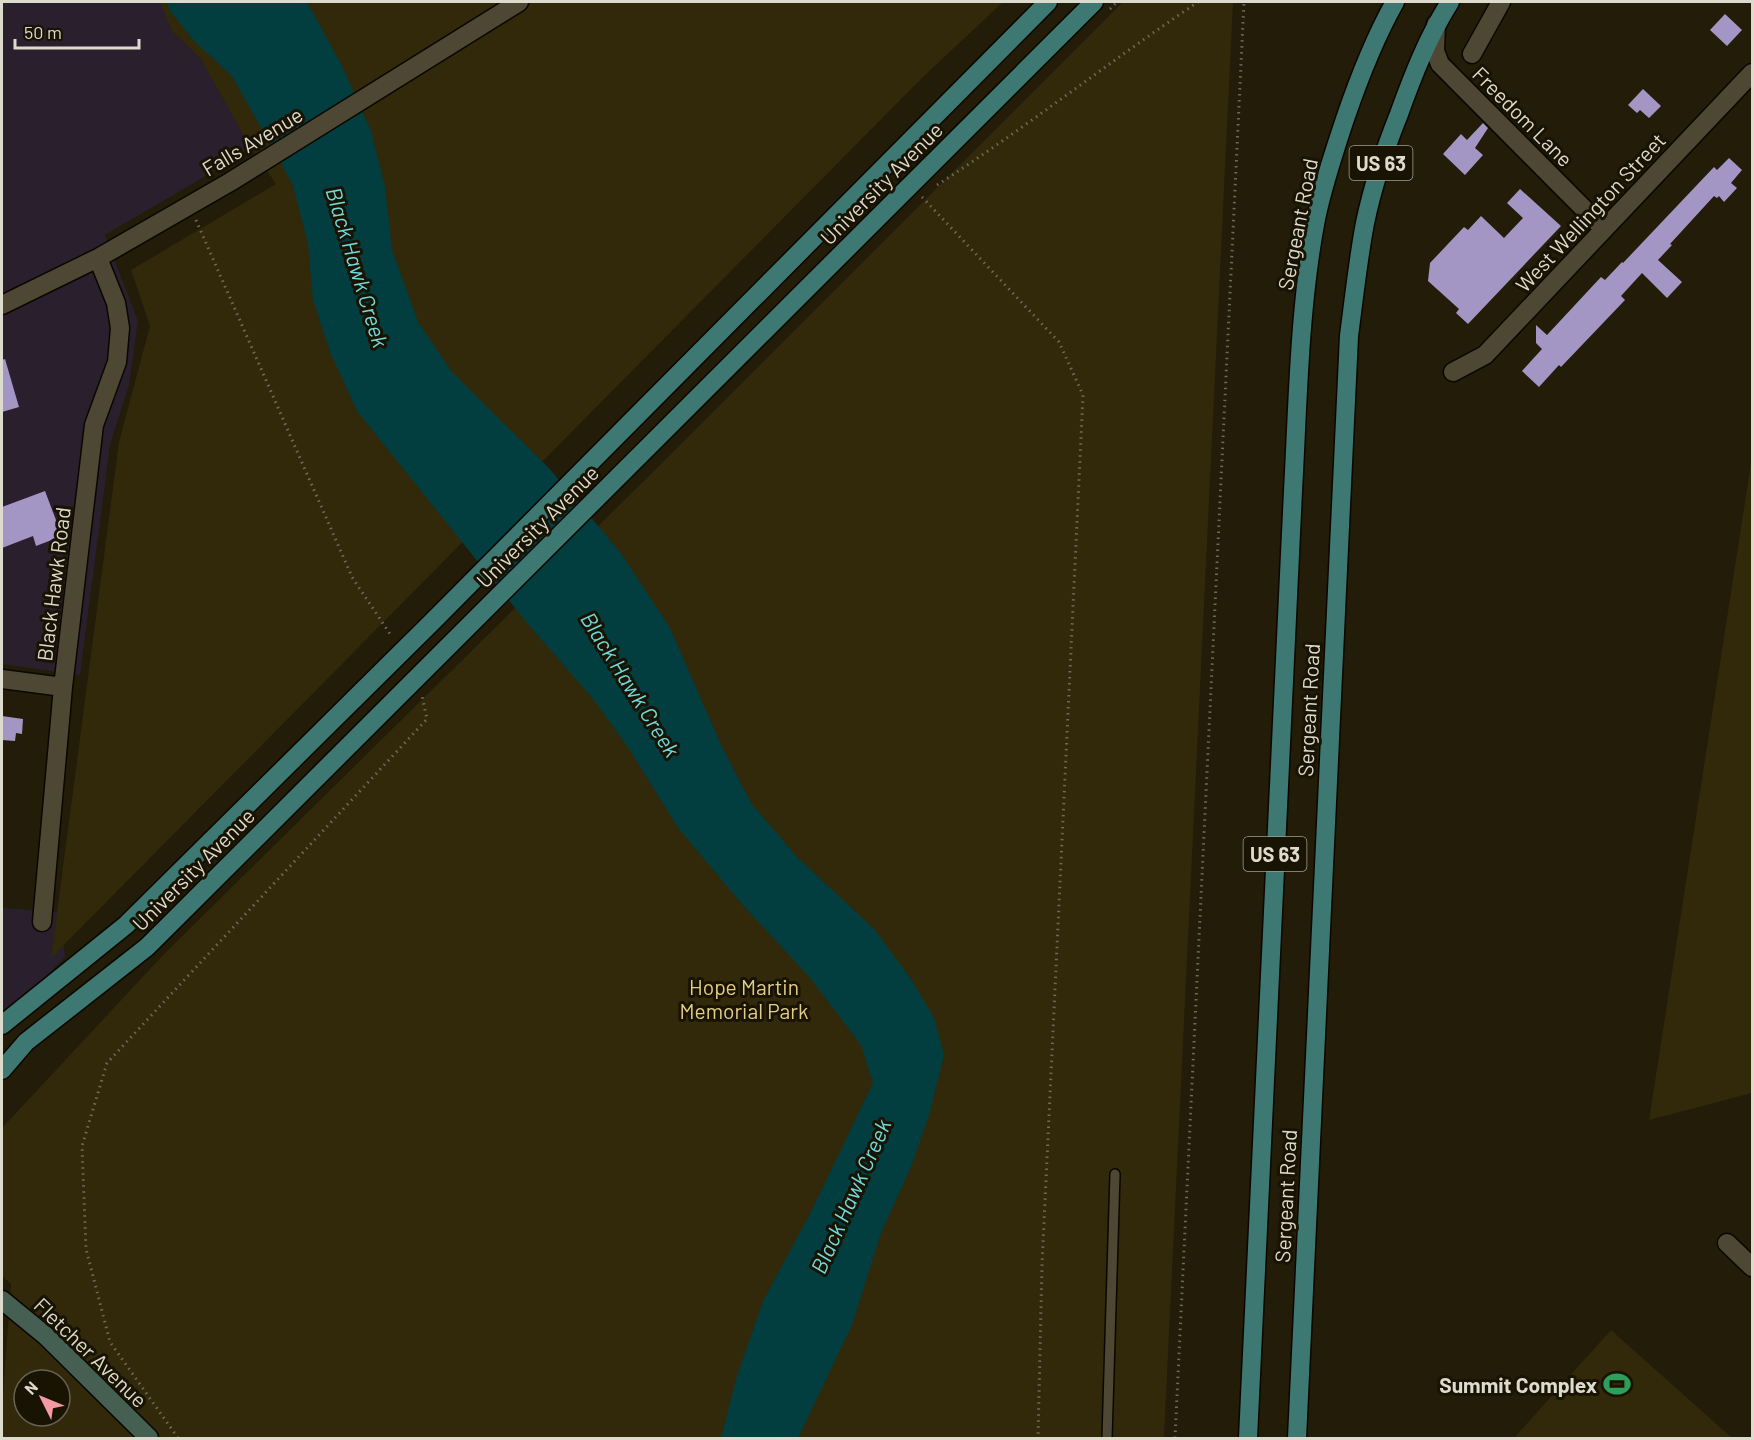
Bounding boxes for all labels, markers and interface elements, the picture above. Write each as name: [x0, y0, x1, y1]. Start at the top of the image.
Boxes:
scale bar: [15, 12, 140, 50]
text: 50 m: [24, 21, 62, 43]
street label: Freedom Lane: [1468, 61, 1578, 171]
street label: Falls Avenue: [197, 101, 307, 181]
street label: University Avenue: [815, 117, 947, 249]
street label: West Wellington Street: [1510, 127, 1670, 297]
road number: US 63: [1350, 146, 1412, 180]
street label: Sergeant Road: [1272, 156, 1322, 292]
water label: Black Hawk Creek: [321, 184, 395, 350]
street label: University Avenue: [471, 460, 603, 592]
street label: Black Hawk Road: [31, 506, 75, 662]
water label: Black Hawk Creek: [576, 607, 686, 762]
street label: Sergeant Road: [1292, 643, 1324, 777]
street label: University Avenue: [127, 803, 259, 935]
road number: US 63: [1244, 837, 1306, 871]
park label: Hope Martin Memorial Park: [680, 974, 808, 1023]
water label: Black Hawk Creek: [804, 1115, 896, 1277]
street label: Sergeant Road: [1269, 1129, 1301, 1263]
street label: Fletcher Avenue: [29, 1292, 153, 1412]
north arrow: [12, 1368, 72, 1428]
sports icon: Summit Complex: [1602, 1369, 1632, 1399]
place label: Summit Complex: [1439, 1372, 1597, 1397]
text: N: [20, 1377, 41, 1398]

